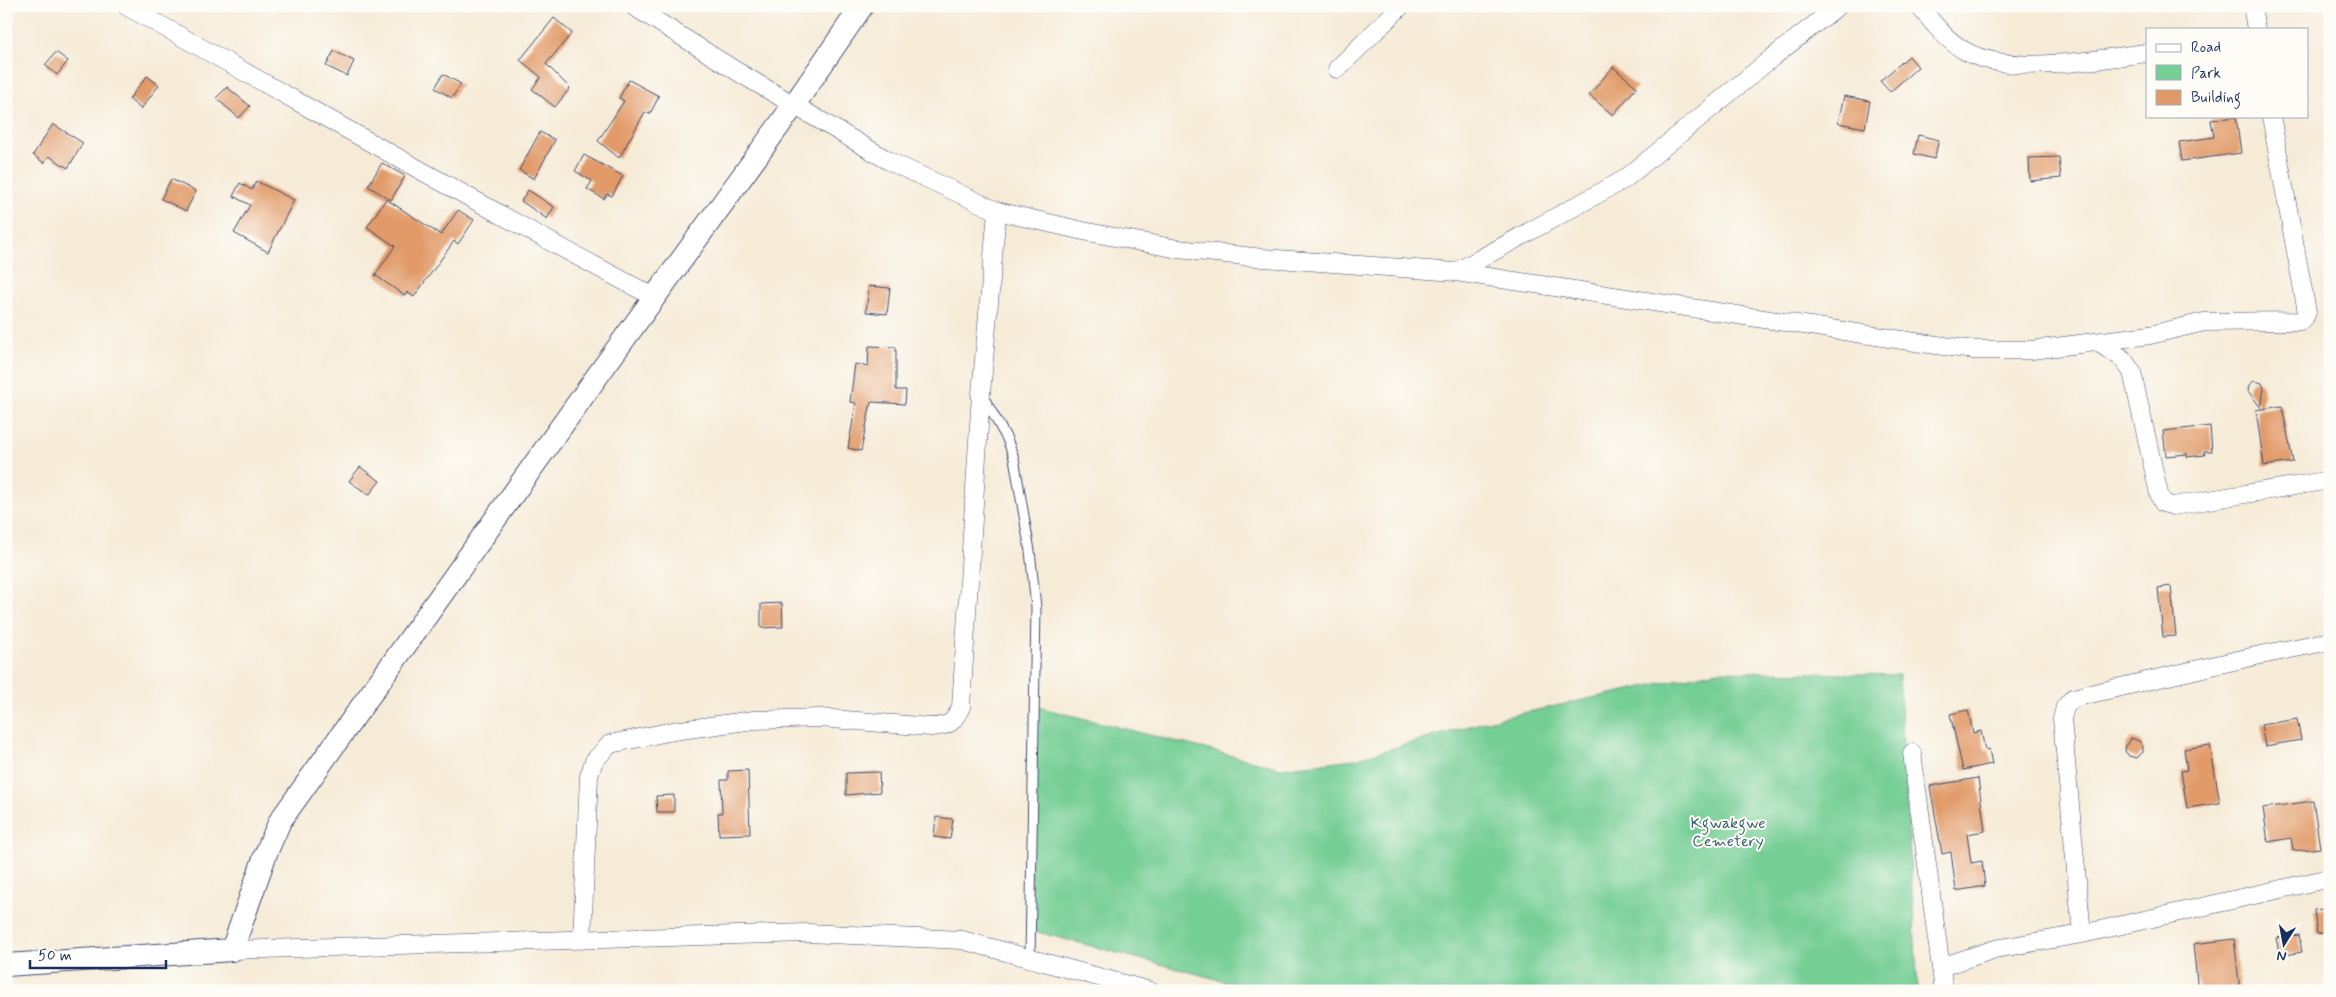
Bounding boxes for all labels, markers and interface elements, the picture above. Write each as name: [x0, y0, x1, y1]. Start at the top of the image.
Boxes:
legend: [2146, 28, 2308, 118]
text: Road: [2191, 38, 2221, 58]
text: Park: [2191, 64, 2221, 84]
text: Building: [2191, 88, 2241, 109]
park label: Kgwakgwe Cemetery: [1690, 813, 1766, 852]
north arrow: [2258, 920, 2308, 970]
scale bar: [30, 937, 166, 969]
text: 50 m: [38, 946, 72, 966]
text: N: [2275, 946, 2288, 966]

